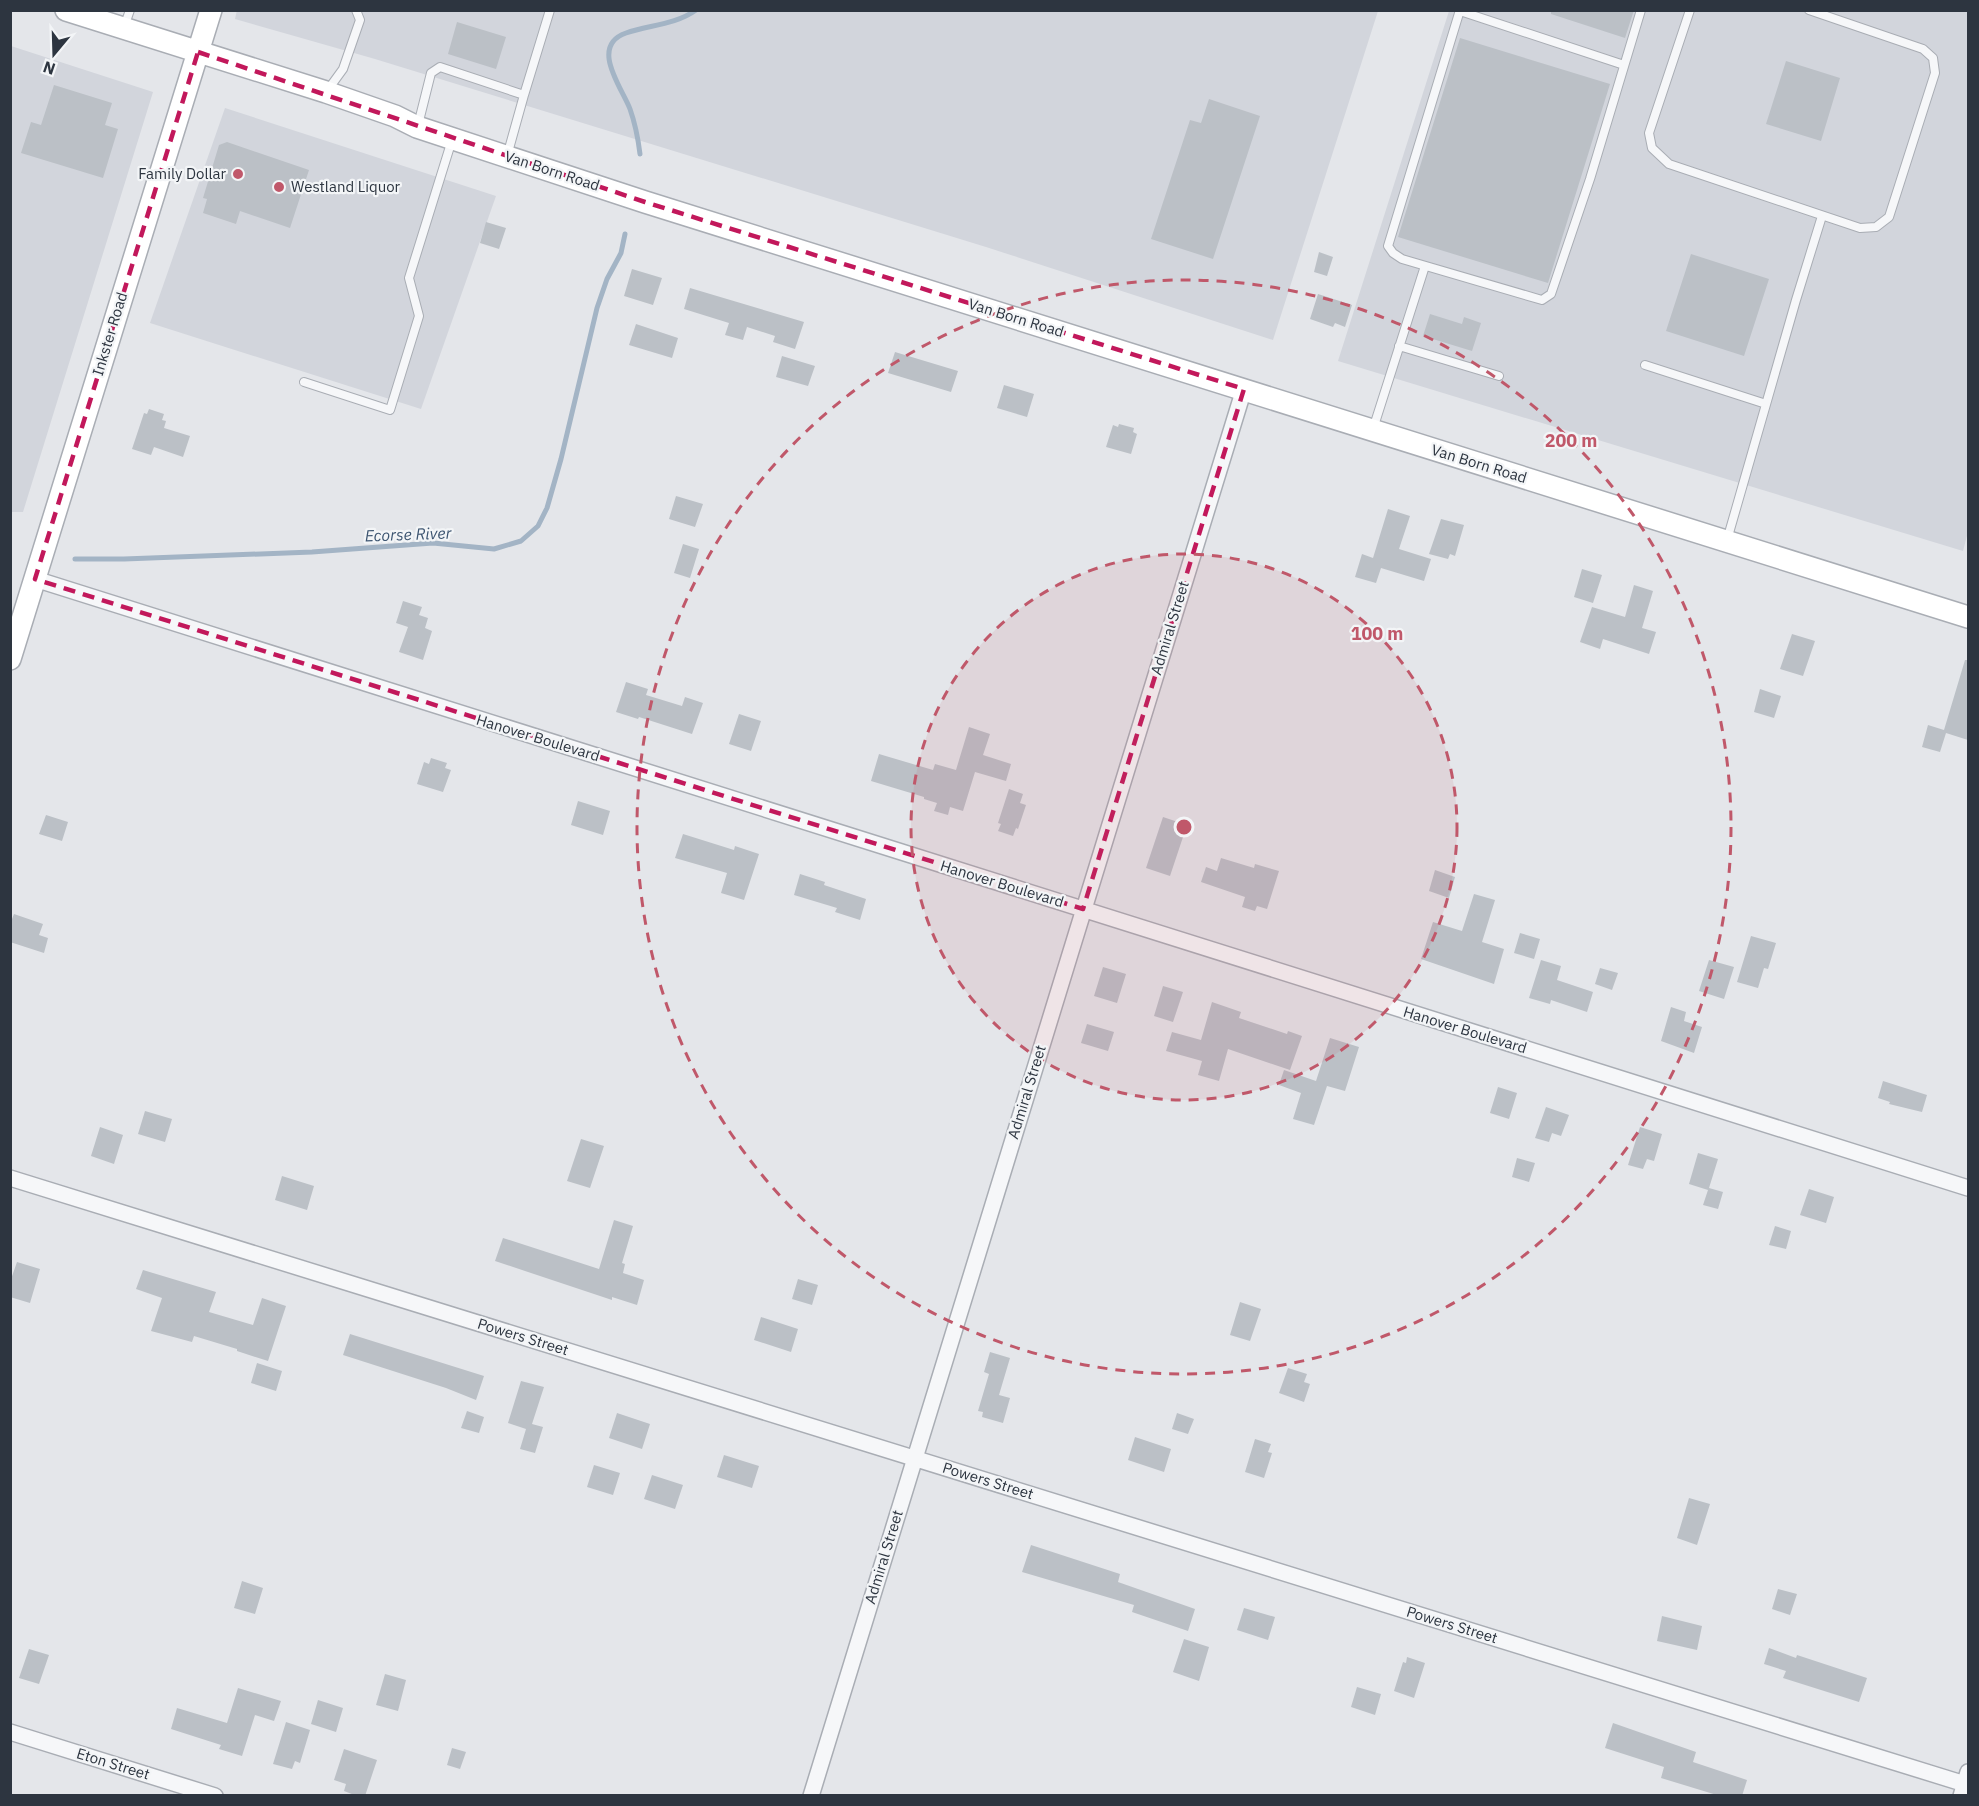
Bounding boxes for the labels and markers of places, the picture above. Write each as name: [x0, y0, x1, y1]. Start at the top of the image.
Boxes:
place label: Family Dollar: [138, 164, 226, 183]
marker: Family Dollar: [231, 167, 245, 181]
place label: Westland Liquor: [291, 177, 401, 196]
marker: Westland Liquor: [272, 180, 286, 194]
centre of rings: [1174, 817, 1194, 837]

